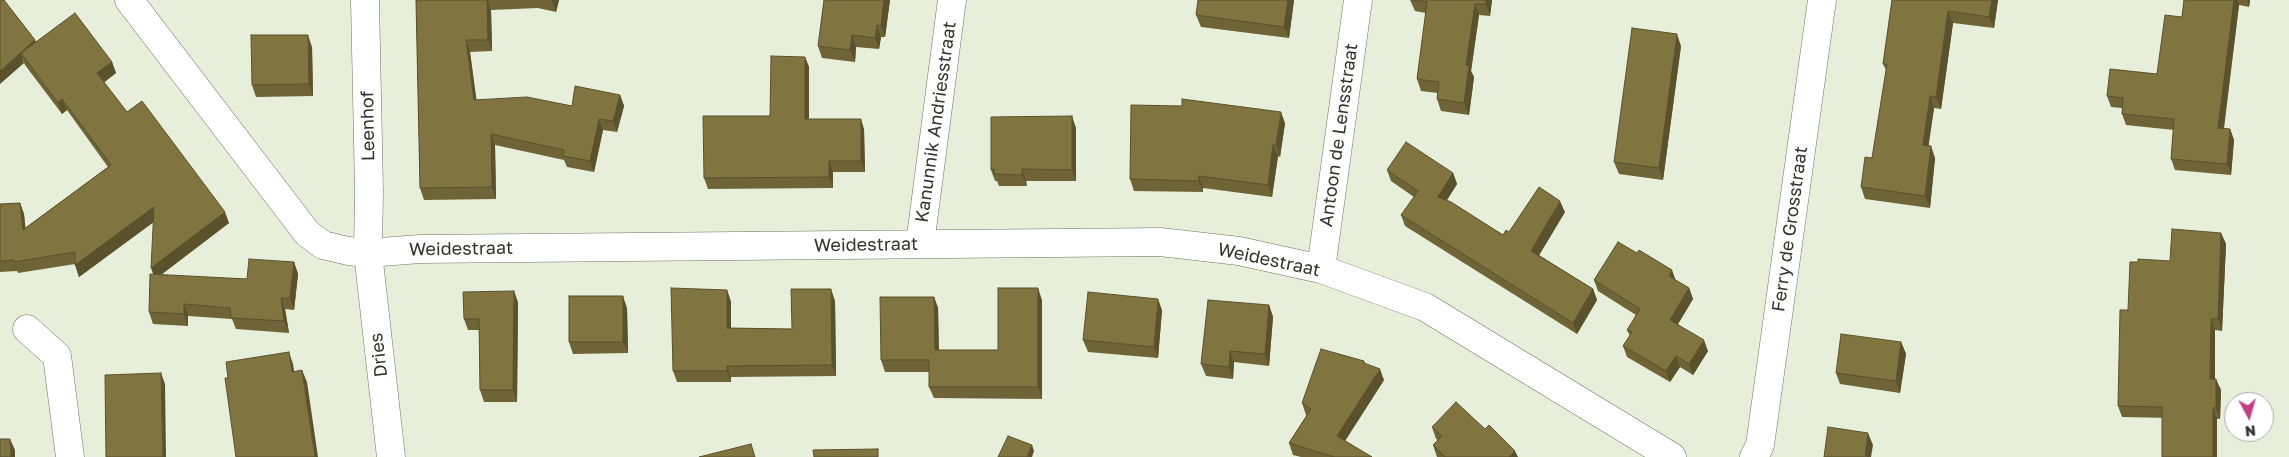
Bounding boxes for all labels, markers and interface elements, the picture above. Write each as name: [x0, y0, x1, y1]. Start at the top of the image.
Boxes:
street label: Kanunnik Andriesstraat: [911, 20, 961, 224]
street label: Antoon de Lensstraat: [1315, 42, 1363, 228]
street label: Leenhof: [357, 91, 379, 161]
street label: Ferry de Grosstraat: [1768, 145, 1812, 313]
street label: Weidestraat: [814, 233, 918, 257]
street label: Weidestraat: [409, 237, 513, 261]
street label: Weidestraat: [1216, 239, 1322, 281]
street label: Dries: [366, 332, 392, 378]
north arrow: [2224, 392, 2274, 442]
text: N: [2244, 422, 2257, 440]

